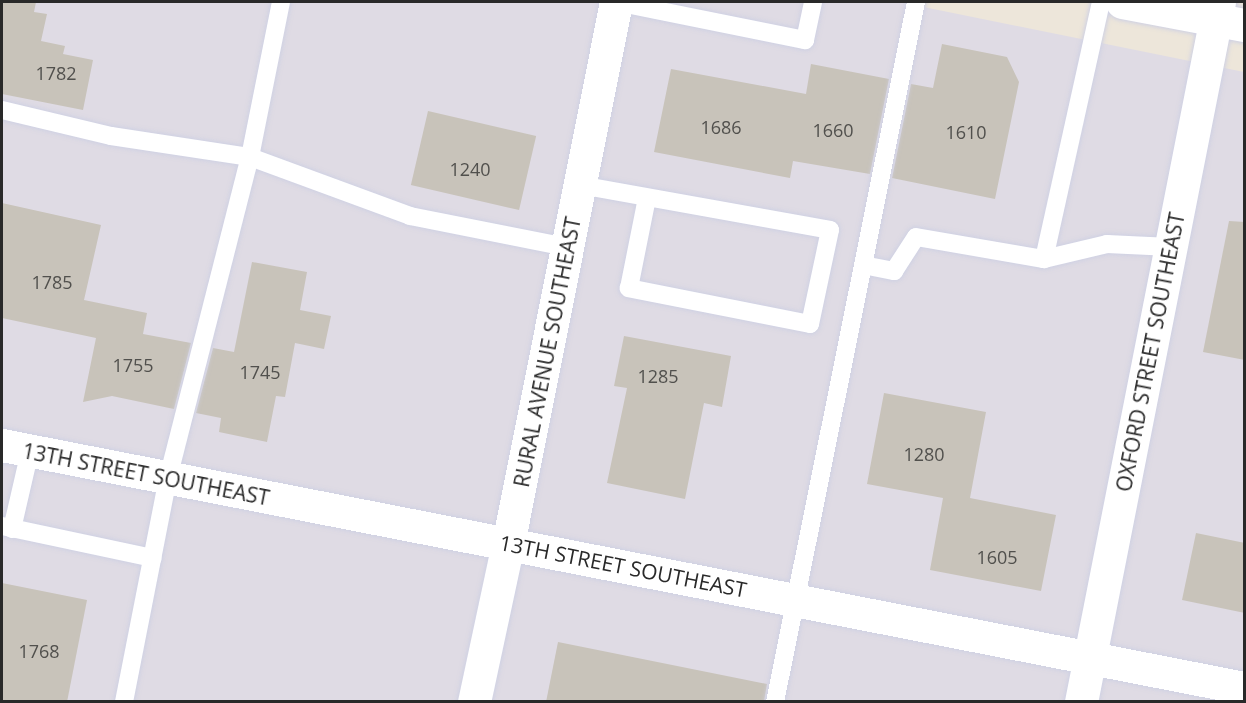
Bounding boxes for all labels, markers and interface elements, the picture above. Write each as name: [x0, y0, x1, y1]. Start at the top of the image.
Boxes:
house number: 1782: [35, 62, 77, 84]
house number: 1686: [700, 116, 742, 138]
house number: 1660: [812, 119, 854, 141]
house number: 1610: [945, 121, 987, 143]
house number: 1240: [449, 158, 491, 180]
street label: OXFORD STREET SOUTHEAST: [1111, 210, 1189, 494]
street label: RURAL AVENUE SOUTHEAST: [508, 215, 586, 489]
house number: 1785: [31, 271, 73, 293]
house number: 1755: [112, 354, 154, 376]
house number: 1745: [239, 361, 281, 383]
house number: 1285: [637, 365, 679, 387]
street label: 13TH STREET SOUTHEAST: [20, 438, 272, 510]
house number: 1280: [903, 443, 945, 465]
street label: 13TH STREET SOUTHEAST: [497, 530, 749, 602]
house number: 1605: [976, 546, 1018, 568]
house number: 1768: [18, 640, 60, 662]

